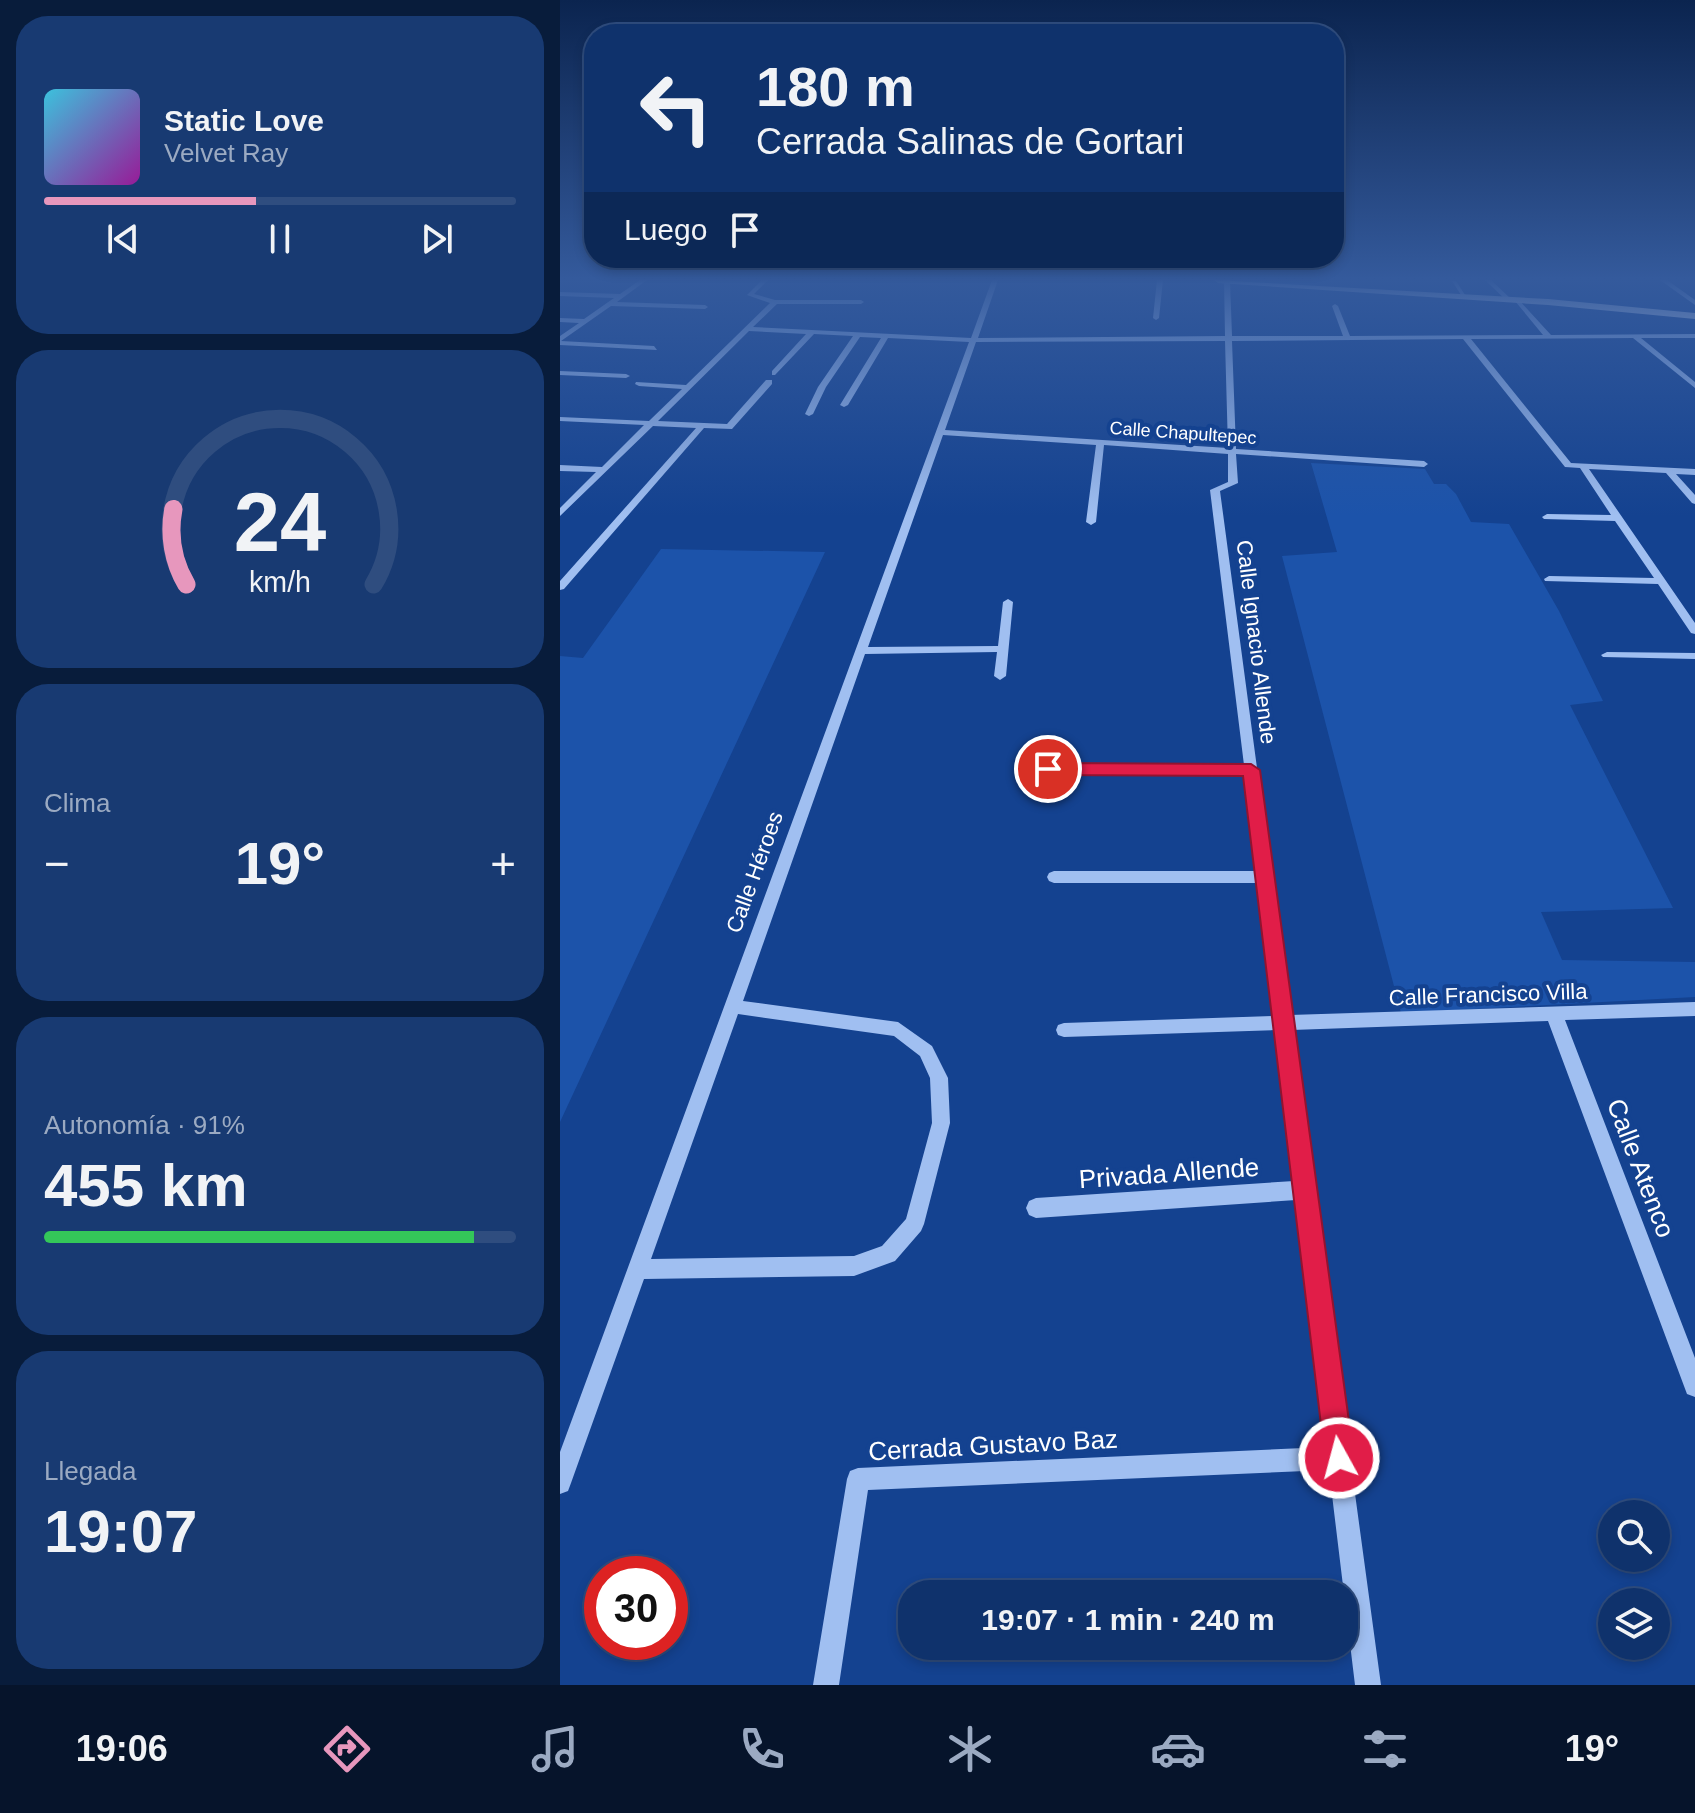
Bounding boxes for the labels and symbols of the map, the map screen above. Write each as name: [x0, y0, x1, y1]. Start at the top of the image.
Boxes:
street label: Calle Chapultepec: [1109, 418, 1257, 448]
street label: Calle Ignacio Allende: [1232, 539, 1281, 746]
pin: [1014, 735, 1082, 803]
street label: Calle Héroes: [721, 808, 788, 936]
street label: Calle Francisco Villa: [1388, 979, 1589, 1010]
street label: Calle Atenco: [1601, 1094, 1681, 1242]
street label: Privada Allende: [1078, 1152, 1260, 1194]
position arrow: [1297, 1416, 1381, 1500]
street label: Cerrada Gustavo Baz: [867, 1423, 1119, 1467]
speed limit sign: 30: [584, 1556, 688, 1660]

